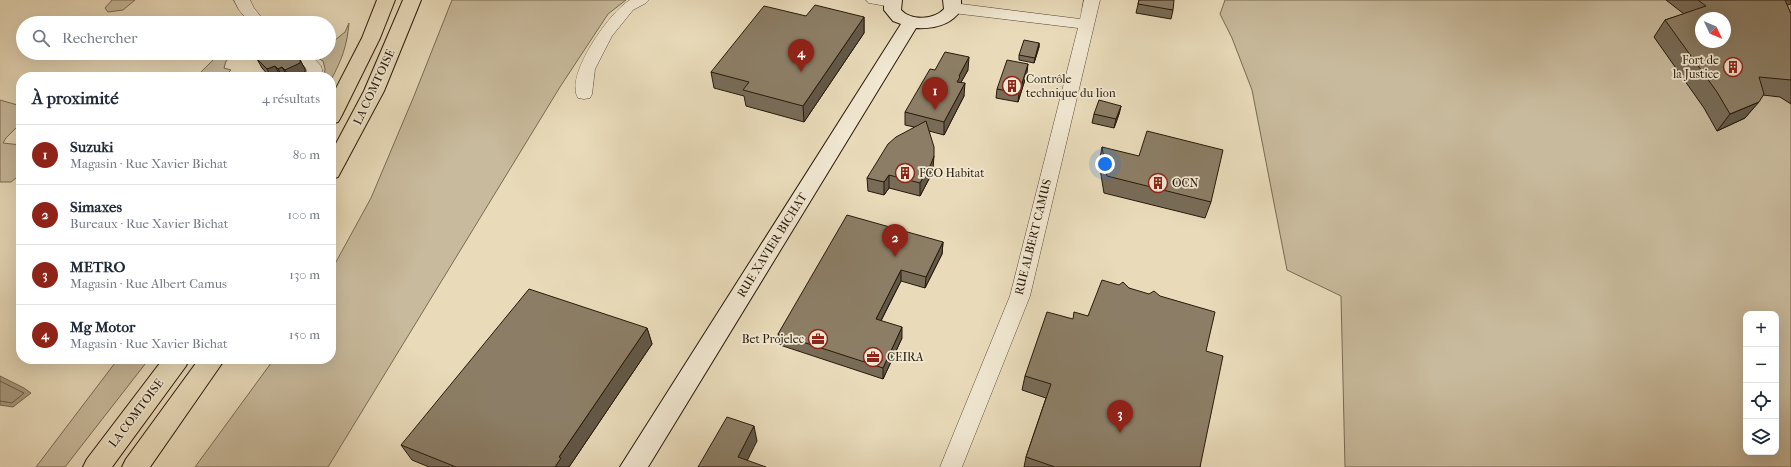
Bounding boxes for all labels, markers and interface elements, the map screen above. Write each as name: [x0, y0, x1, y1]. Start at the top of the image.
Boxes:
north arrow: [1695, 12, 1731, 48]
search box: [16, 16, 336, 60]
icon: search: [30, 27, 52, 49]
text: Rechercher: [62, 29, 137, 47]
pin: 4: [788, 39, 814, 72]
street label: LA COMTOISE: [350, 47, 398, 127]
place label: Fort de la Justice: [1672, 53, 1719, 81]
building icon: Fort de la Justice: [1722, 56, 1744, 78]
place label: Contrôle technique du lion: [1026, 72, 1116, 100]
building icon: Contrôle technique du lion: [1001, 75, 1023, 97]
pin: 1: [922, 77, 948, 110]
text: À proximité: [32, 88, 119, 108]
text: 4 résultats: [262, 91, 320, 106]
text: Suzuki: [70, 138, 113, 156]
text: 1: [43, 147, 47, 162]
text: 80 m: [293, 147, 320, 162]
your location: [1095, 154, 1115, 174]
text: Magasin · Rue Xavier Bichat: [70, 156, 228, 171]
building icon: FCO Habitat: [894, 162, 916, 184]
place label: FCO Habitat: [919, 166, 985, 180]
building icon: OCN: [1147, 172, 1169, 194]
place label: OCN: [1172, 176, 1199, 190]
street label: RUE ALBERT CAMUS: [1012, 178, 1054, 296]
street label: RUE XAVIER BICHAT: [734, 189, 810, 300]
text: Simaxes: [70, 198, 122, 216]
text: 2: [42, 207, 48, 222]
text: 100 m: [287, 207, 320, 222]
text: Bureaux · Rue Xavier Bichat: [70, 216, 229, 231]
pin: 2: [882, 224, 908, 257]
text: METRO: [70, 258, 125, 276]
text: 3: [42, 267, 48, 282]
text: 130 m: [289, 267, 320, 282]
text: Magasin · Rue Albert Camus: [70, 276, 227, 291]
map controls: [1743, 311, 1779, 455]
button: +: [1743, 311, 1779, 347]
text: Mg Motor: [70, 318, 135, 336]
text: 4: [41, 327, 49, 342]
text: 150 m: [289, 327, 320, 342]
office icon: Bet Projelec: [807, 328, 829, 350]
place label: Bet Projelec: [742, 332, 804, 346]
text: Magasin · Rue Xavier Bichat: [70, 336, 228, 351]
office icon: CEIRA: [862, 346, 884, 368]
button: −: [1743, 347, 1779, 383]
place label: CEIRA: [887, 350, 924, 364]
street label: LA COMTOISE: [106, 376, 166, 450]
button: locate: [1743, 383, 1779, 419]
pin: 3: [1107, 400, 1133, 433]
button: layers: [1743, 419, 1779, 455]

